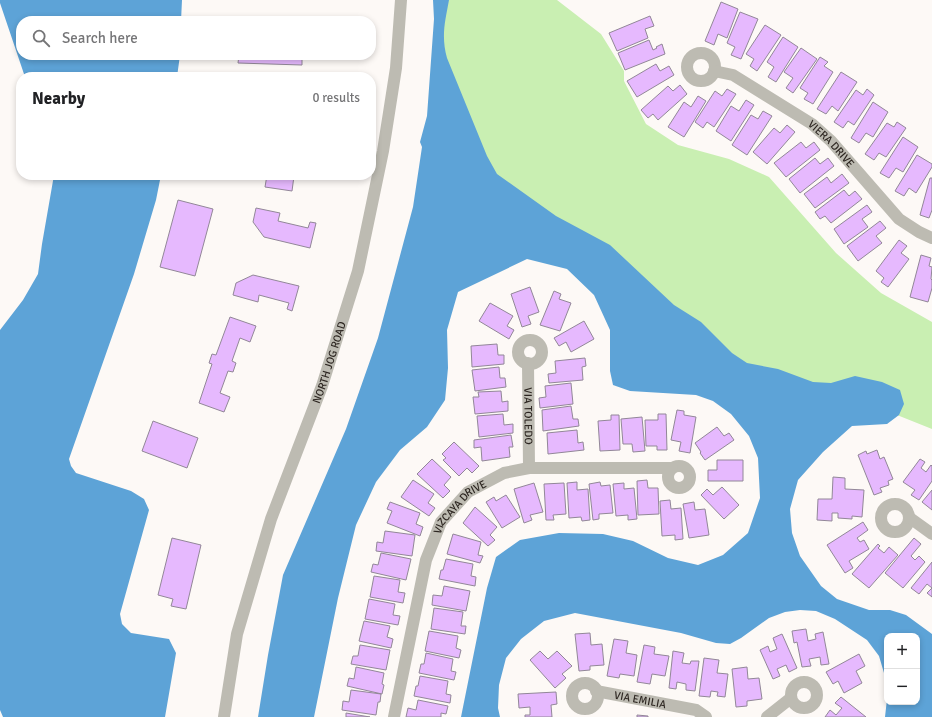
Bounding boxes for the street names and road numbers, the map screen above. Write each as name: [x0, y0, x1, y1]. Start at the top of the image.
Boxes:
street label: VIERA DRIVE: [805, 117, 857, 170]
street label: NORTH JOG ROAD: [309, 320, 348, 405]
street label: VIA TOLEDO: [522, 387, 535, 445]
street label: VIZCAYA DRIVE: [431, 477, 488, 536]
street label: VIA EMILIA: [613, 688, 668, 711]

